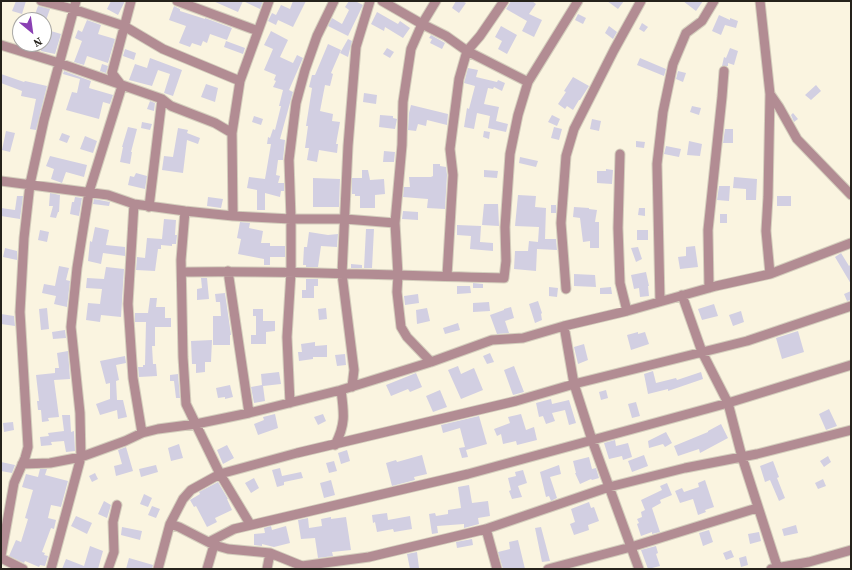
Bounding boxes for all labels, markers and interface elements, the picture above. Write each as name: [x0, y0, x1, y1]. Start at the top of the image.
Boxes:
north arrow: [12, 12, 52, 52]
text: N: [30, 34, 45, 51]

